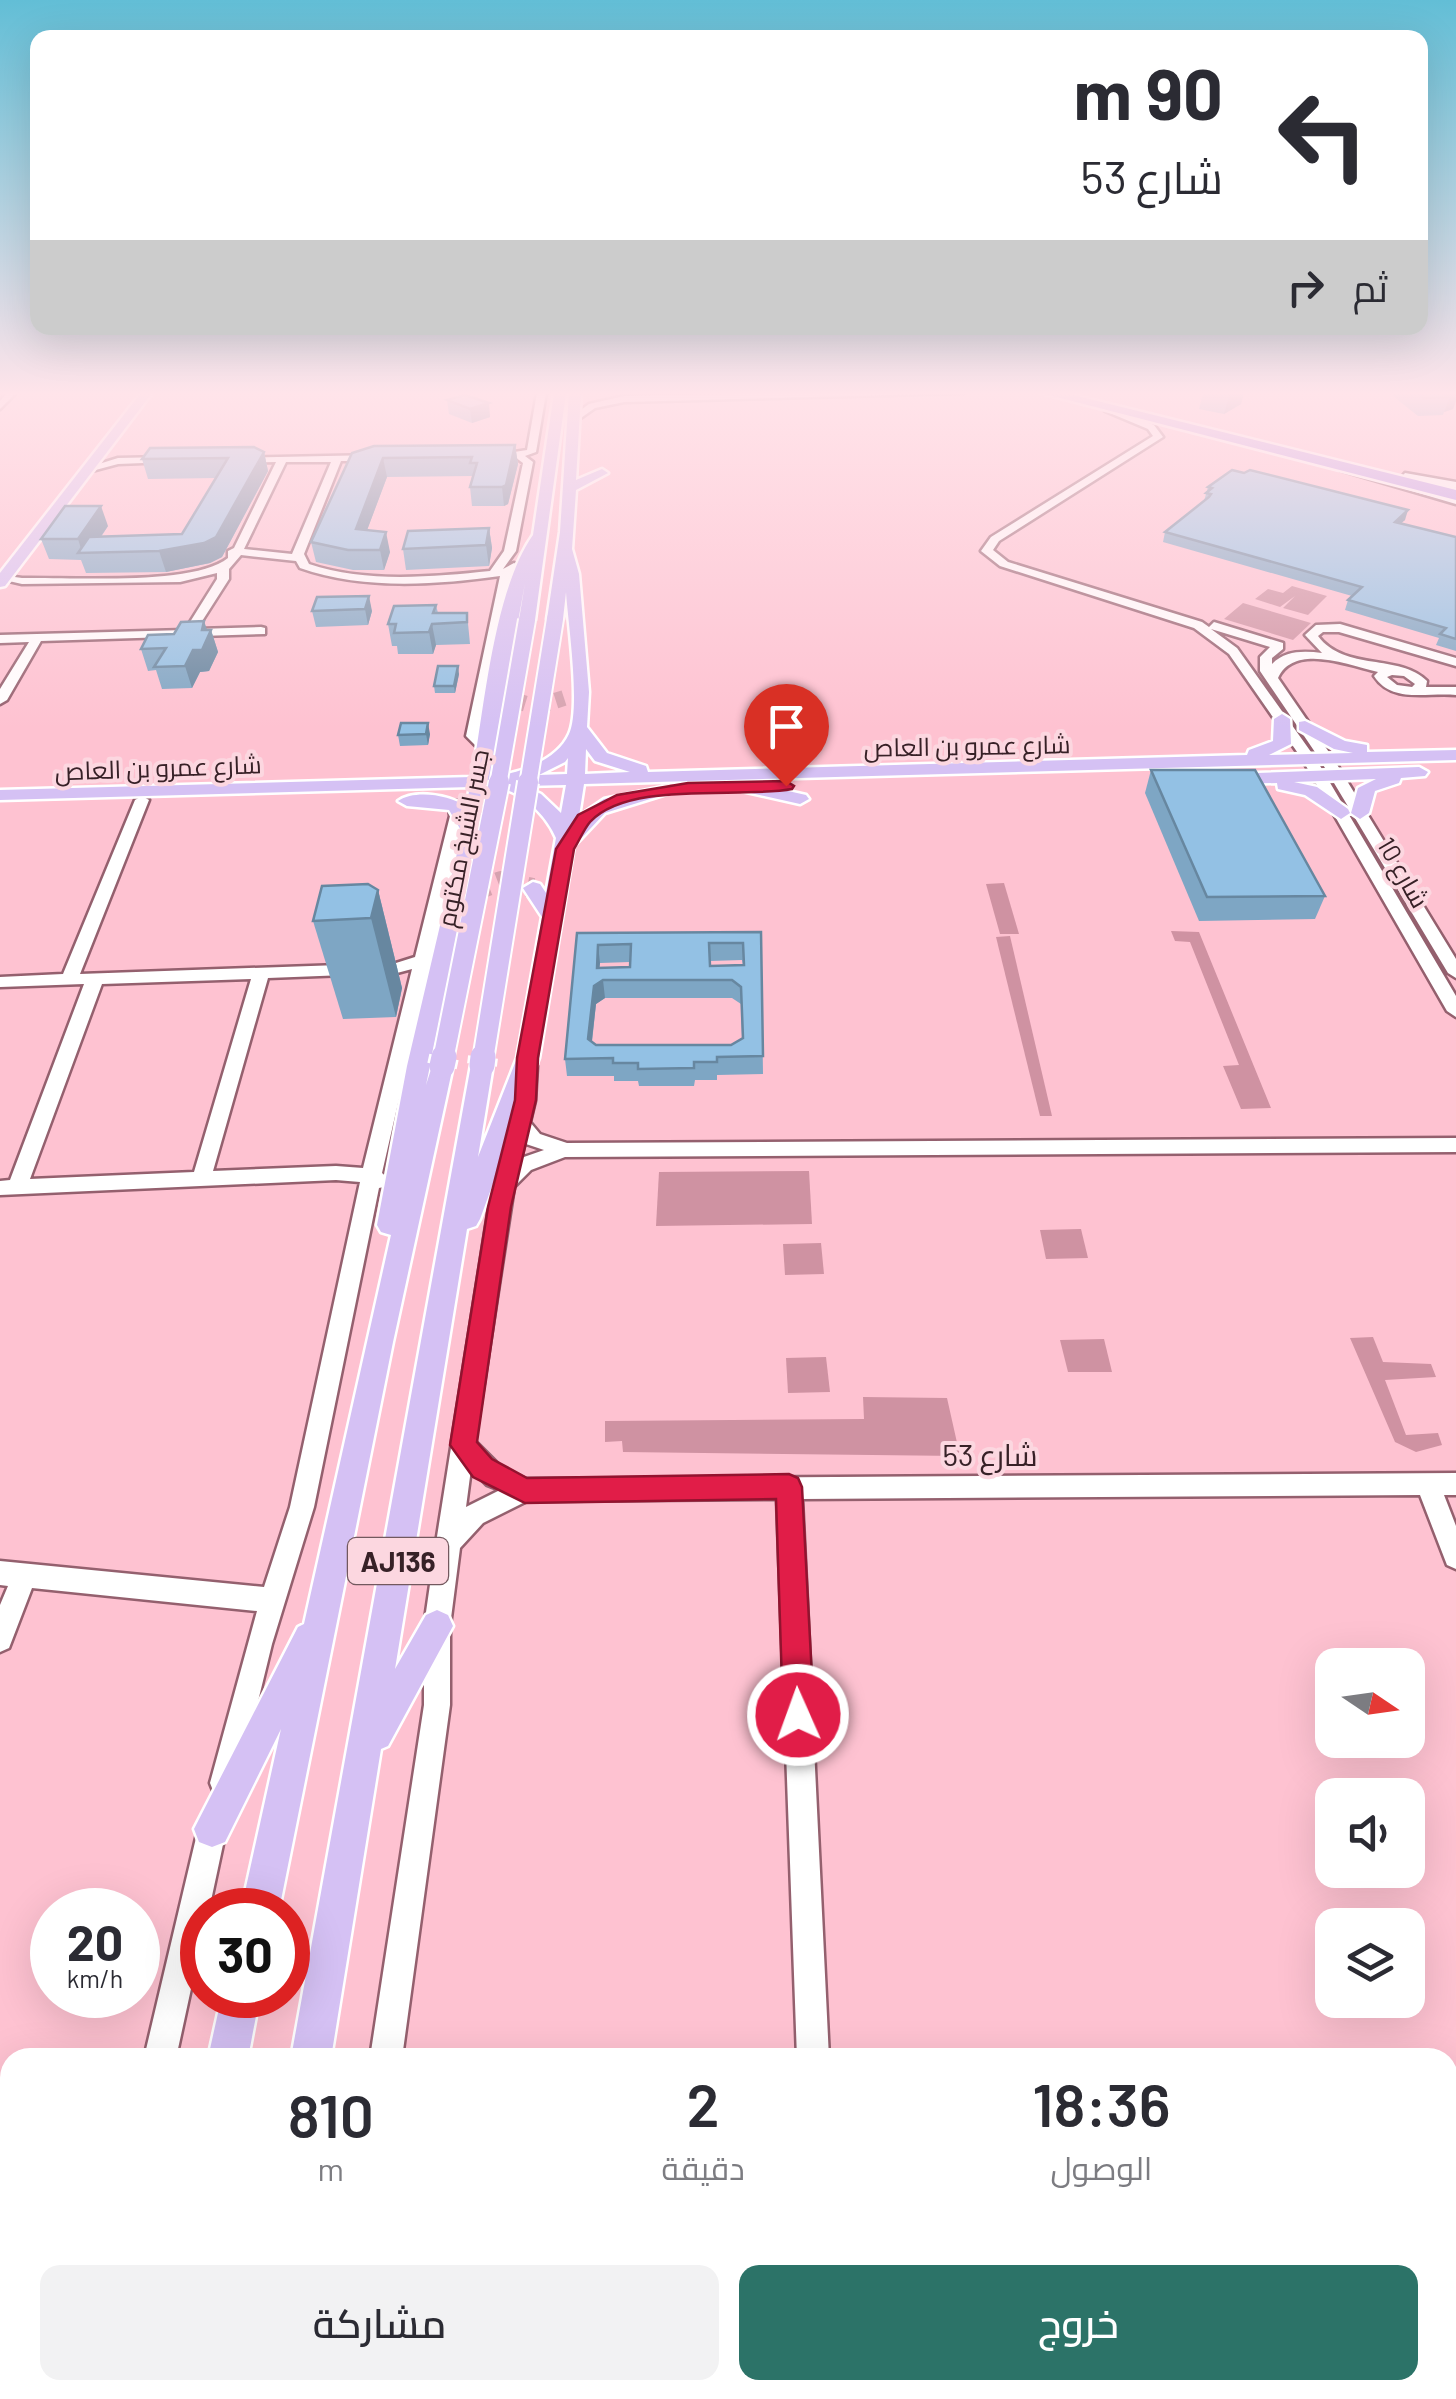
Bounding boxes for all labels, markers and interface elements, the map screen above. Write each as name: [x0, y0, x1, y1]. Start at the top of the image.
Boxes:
text: 90 m: [1073, 50, 1223, 134]
icon: left: [1258, 70, 1388, 200]
text: شارع 53: [1081, 149, 1223, 203]
icon: right: [1278, 260, 1333, 315]
text: ثم: [1353, 264, 1388, 310]
pin: [744, 684, 829, 787]
icon: arrive: [759, 699, 814, 754]
street label: شارع عمرو بن العاص: [863, 728, 1071, 765]
street label: جسر الشيخ مكتوم: [430, 747, 498, 930]
street label: شارع عمرو بن العاص: [54, 748, 262, 789]
street label: شارع 10: [1369, 831, 1436, 914]
street label: شارع 53: [943, 1436, 1038, 1476]
road number: AJ136: [348, 1538, 448, 1584]
north arrow: [1315, 1648, 1425, 1758]
map controls: [1315, 1648, 1425, 2018]
position arrow: [746, 1663, 850, 1767]
button: sound: [1315, 1778, 1425, 1888]
speed limit sign: 30: [180, 1888, 310, 2018]
button: layers: [1315, 1908, 1425, 2018]
text: 20: [67, 1911, 123, 1971]
text: km/h: [67, 1963, 123, 1993]
text: 2: [687, 2067, 720, 2139]
text: 18:36: [1032, 2067, 1170, 2139]
text: 810: [288, 2078, 374, 2150]
text: دقيقة: [661, 2148, 745, 2186]
text: الوصول: [1050, 2148, 1152, 2186]
text: m: [318, 2149, 344, 2187]
button: مشاركة: [40, 2265, 719, 2380]
button: خروج: [739, 2265, 1418, 2380]

